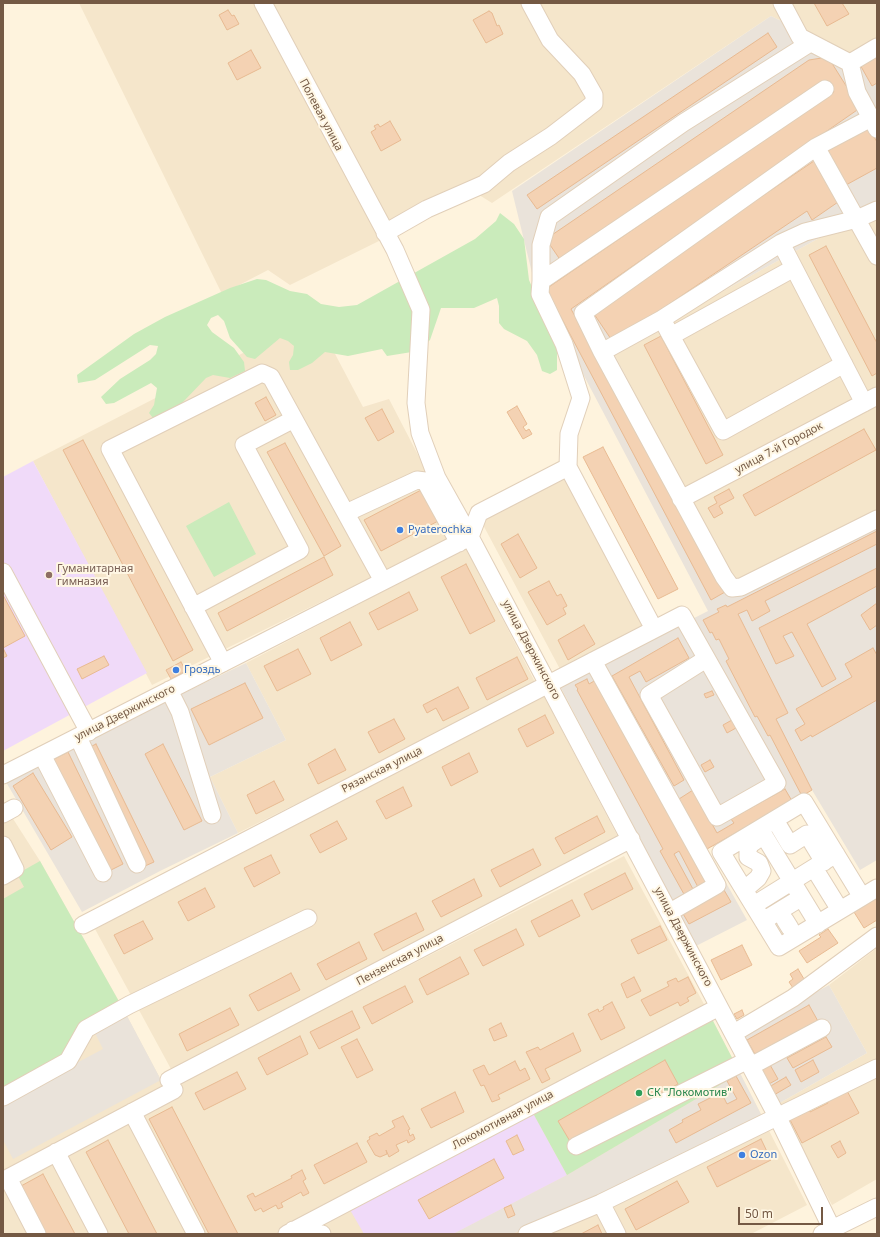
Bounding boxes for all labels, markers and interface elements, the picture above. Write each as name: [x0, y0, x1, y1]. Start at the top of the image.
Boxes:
street label: Полевая улица: [296, 77, 346, 153]
street label: улица 7-й Городок: [733, 419, 825, 477]
place label: Pyaterochka: [408, 523, 472, 537]
marker: Pyaterochka: [395, 525, 405, 535]
place label: Гуманитарная гимназия: [57, 562, 133, 588]
marker: Гуманитарная гимназия: [44, 570, 54, 580]
street label: улица Дзержинского: [499, 598, 563, 702]
place label: Гроздь: [184, 663, 221, 677]
marker: Гроздь: [171, 665, 181, 675]
street label: улица Дзержинского: [73, 682, 177, 744]
street label: Рязанская улица: [339, 744, 425, 796]
street label: улица Дзержинского: [651, 885, 715, 989]
street label: Пензенская улица: [354, 931, 446, 989]
place label: СК "Локомотив": [647, 1086, 732, 1100]
street label: Локомотивная улица: [450, 1088, 556, 1152]
marker: СК "Локомотив": [634, 1088, 644, 1098]
place label: Ozon: [750, 1148, 777, 1162]
marker: Ozon: [737, 1150, 747, 1160]
scale bar: [740, 1199, 825, 1225]
text: 50 m: [745, 1205, 773, 1222]

